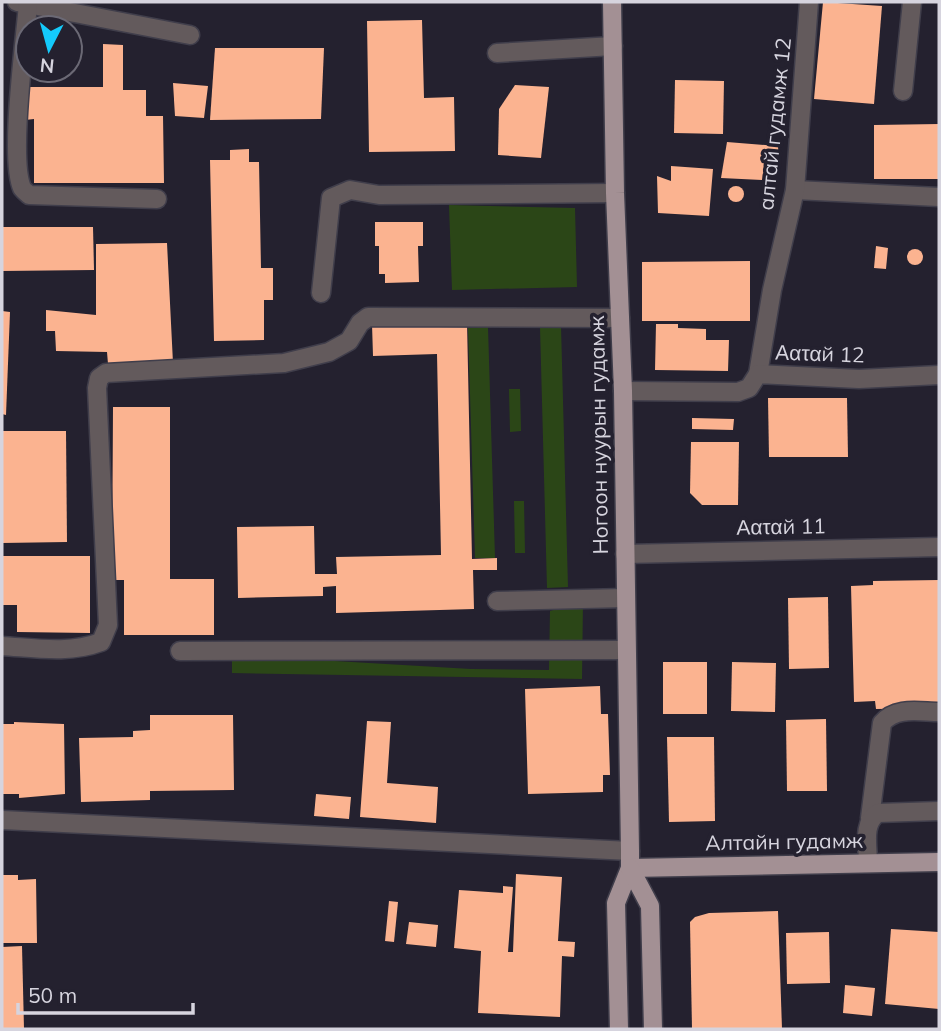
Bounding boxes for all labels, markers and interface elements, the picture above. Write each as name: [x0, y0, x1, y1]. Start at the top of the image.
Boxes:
north arrow: [14, 14, 84, 84]
street label: алтай гудамж 12: [752, 36, 796, 211]
text: N: [39, 53, 56, 79]
street label: Ногоон нуурын гудамж: [583, 315, 613, 555]
street label: Ααταй 12: [775, 338, 865, 368]
street label: Ααταй 11: [736, 512, 826, 540]
street label: Алтайн гудамж: [705, 827, 863, 855]
scale bar: [18, 972, 192, 1016]
text: 50 m: [28, 982, 77, 1008]

